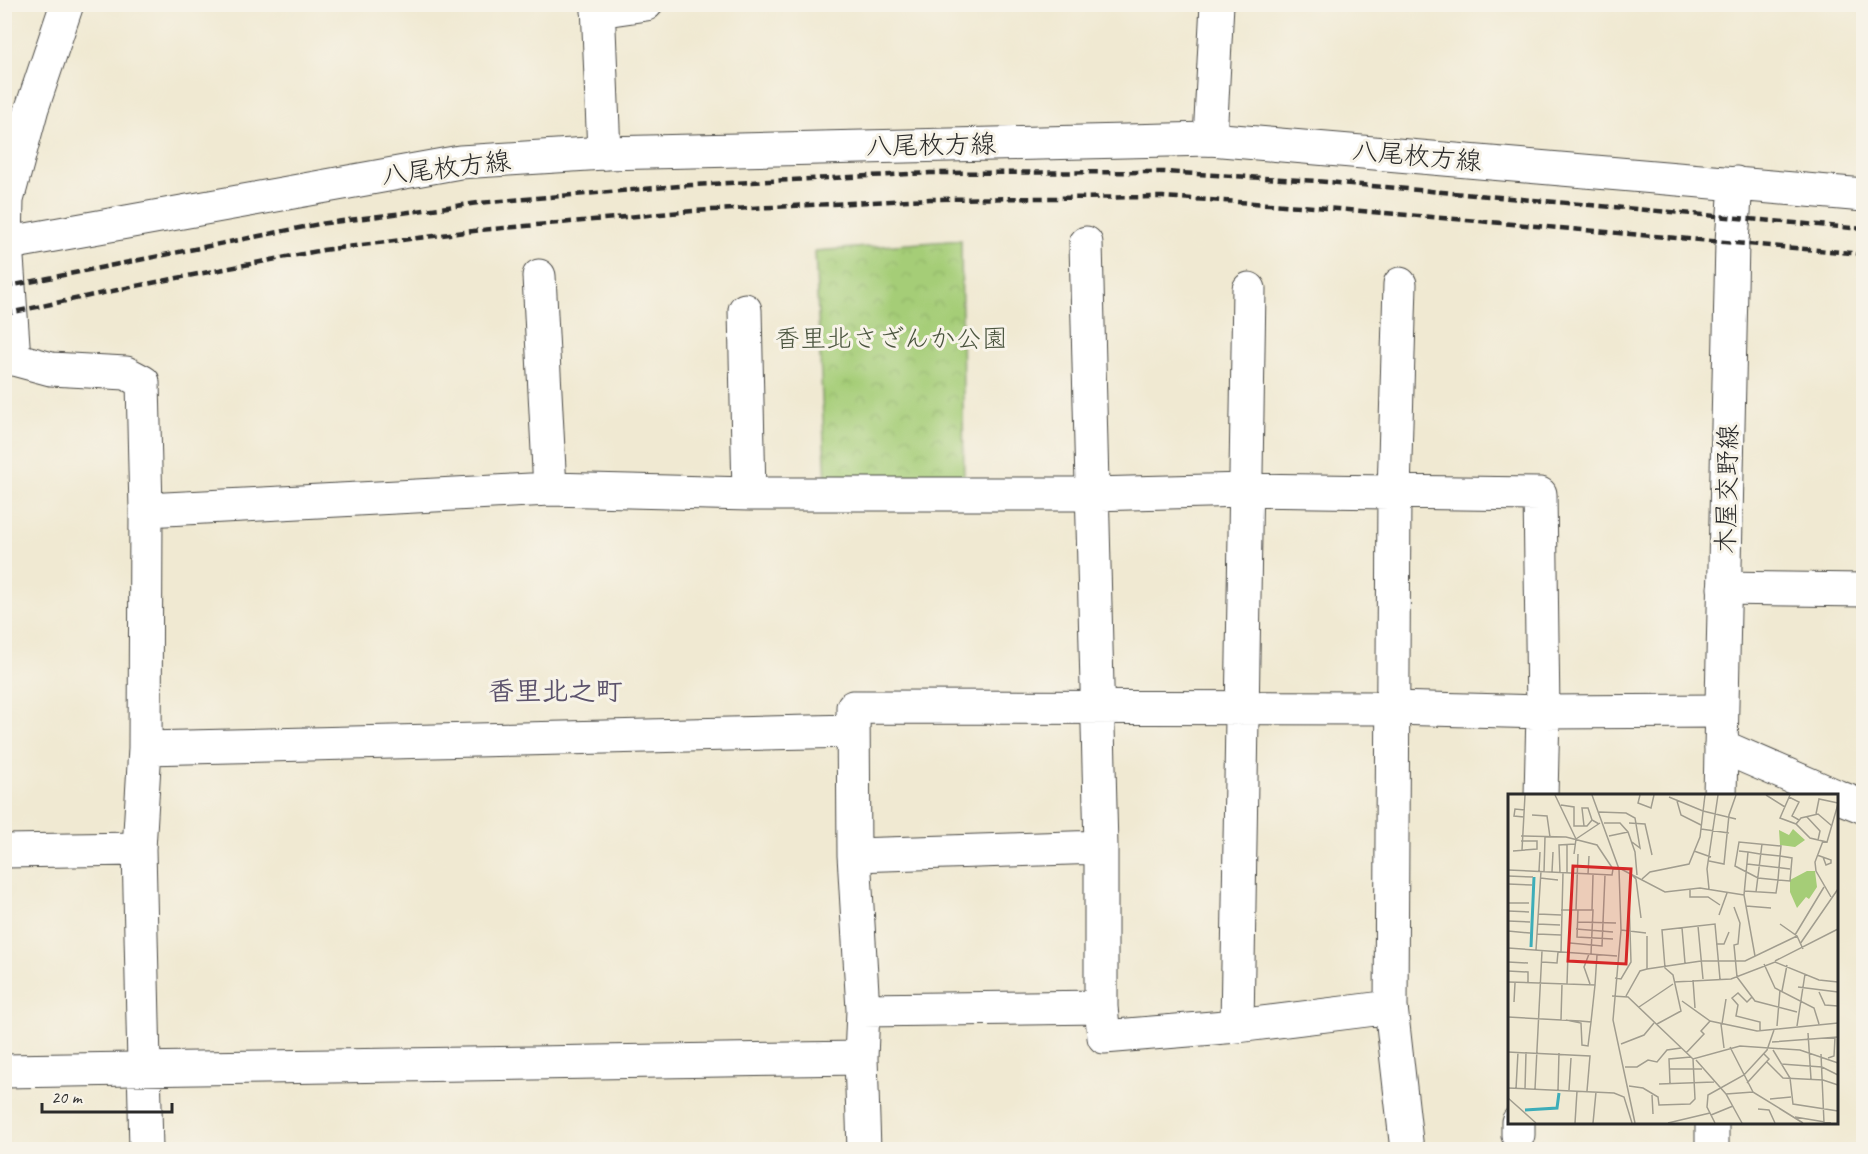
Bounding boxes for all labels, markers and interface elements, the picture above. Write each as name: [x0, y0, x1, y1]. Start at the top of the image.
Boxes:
street label: 八尾枚方線: [866, 127, 996, 163]
street label: 八尾枚方線: [1351, 134, 1483, 178]
street label: 八尾枚方線: [379, 144, 513, 192]
park label: 香里北さざんか公園: [774, 322, 1008, 355]
street label: 木屋交野線: [1709, 424, 1745, 554]
district label: 香里北之町: [488, 674, 623, 708]
inset map: [1508, 794, 1838, 1124]
scale bar: [42, 1076, 172, 1114]
text: 20 m: [51, 1086, 84, 1108]

